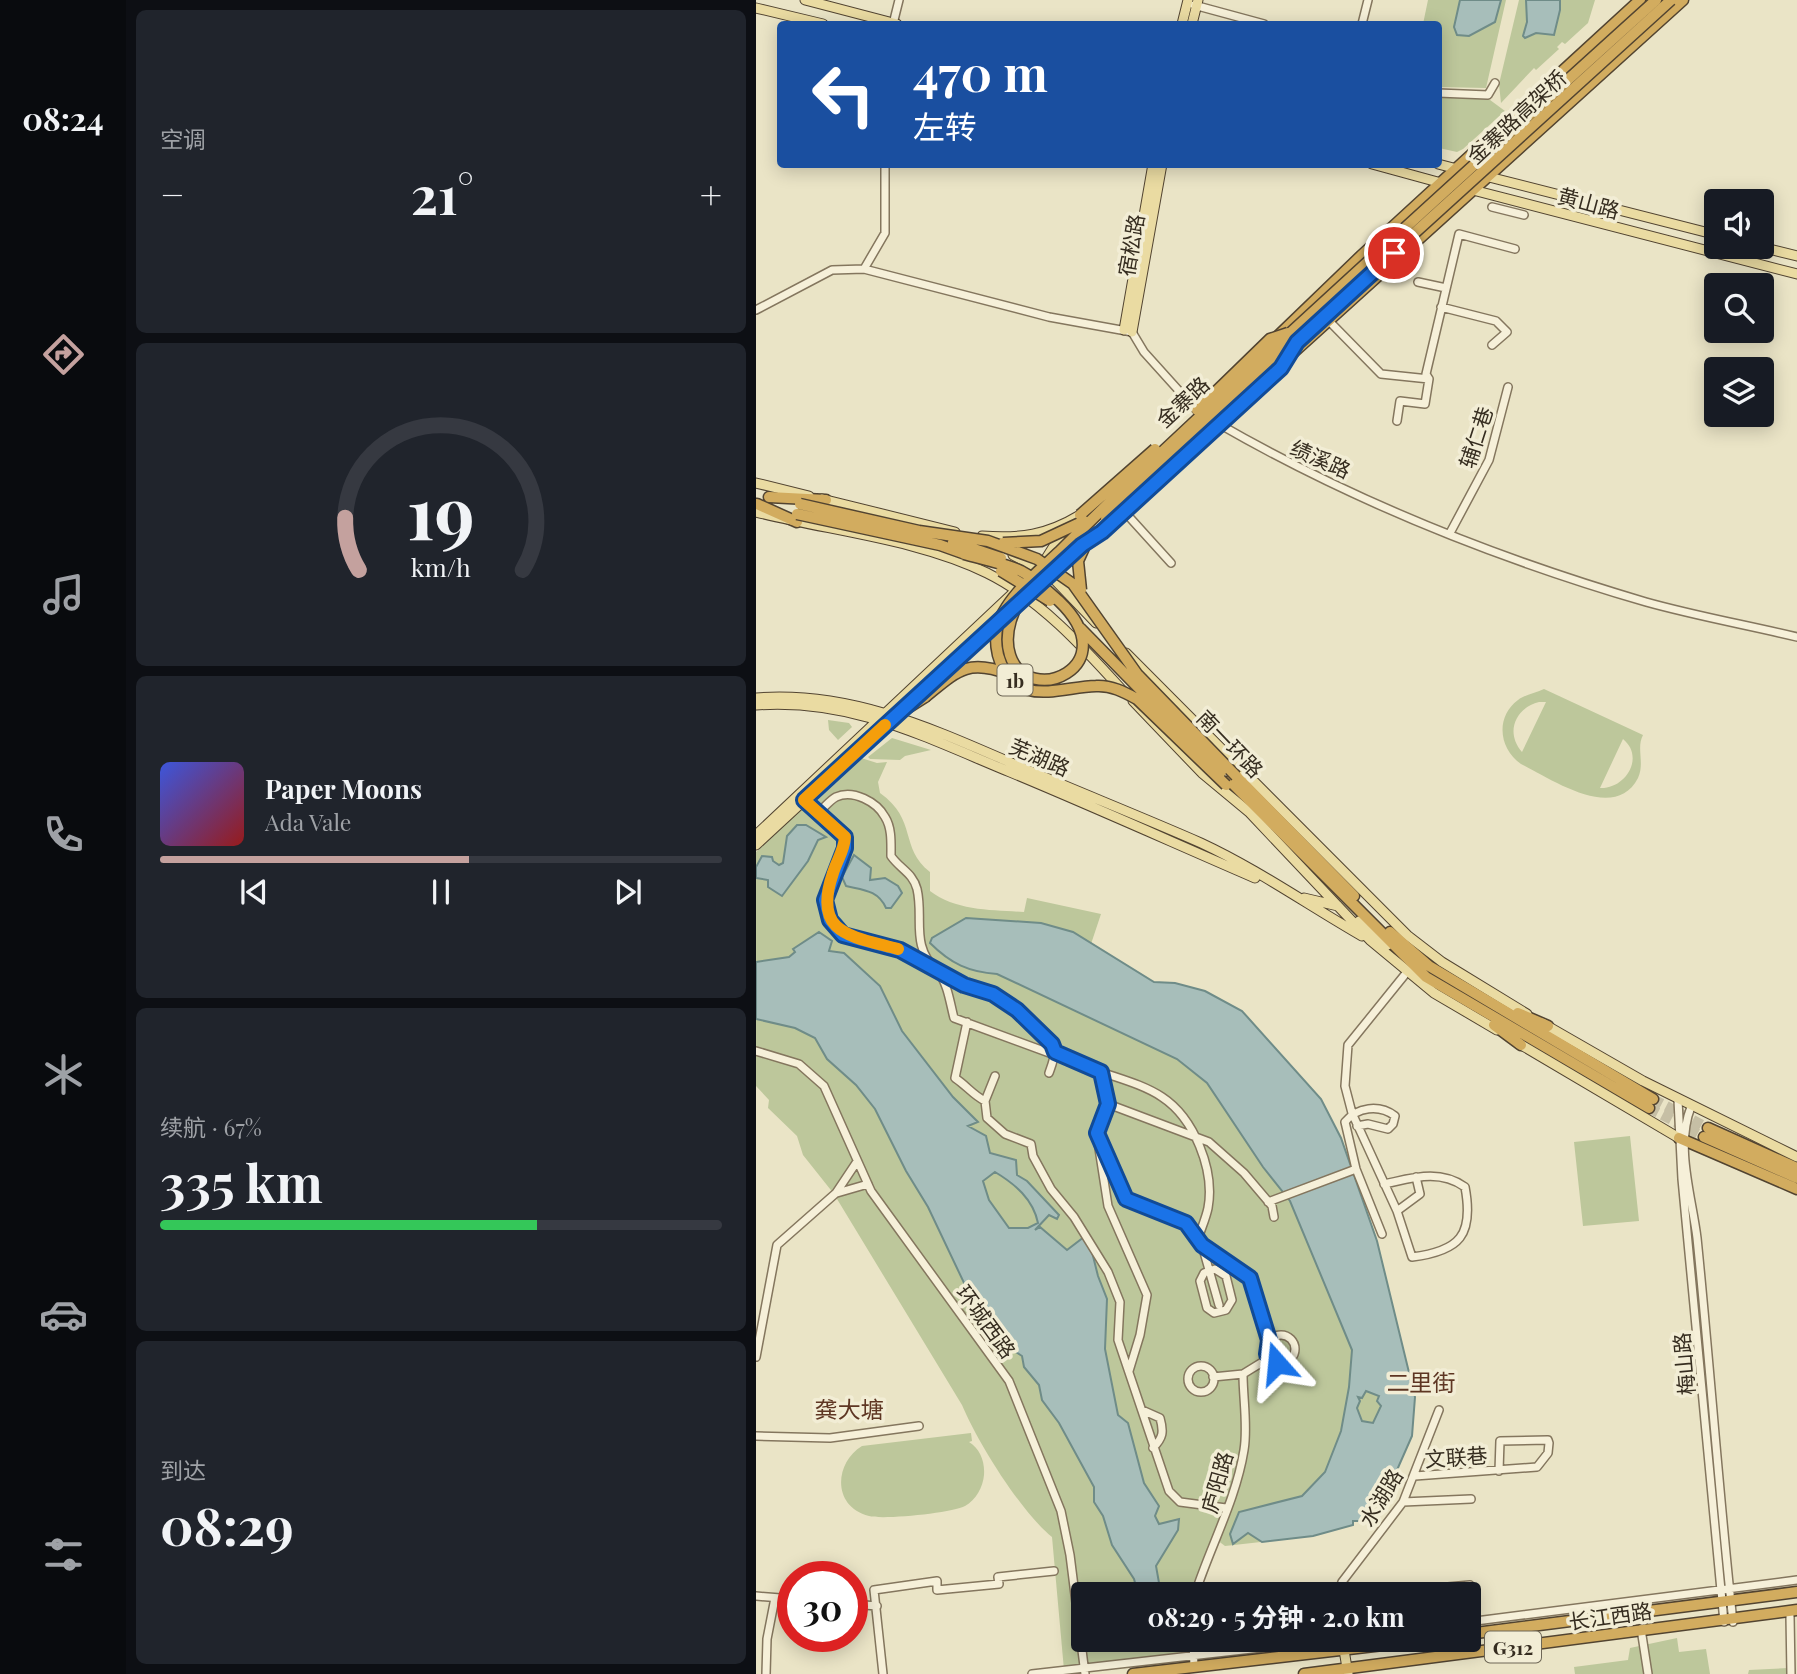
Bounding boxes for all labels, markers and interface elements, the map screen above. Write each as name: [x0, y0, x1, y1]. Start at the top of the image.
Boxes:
text: 470 m: [913, 39, 1048, 104]
icon: left: [798, 49, 889, 140]
street label: 金寨路高架桥: [1460, 63, 1572, 169]
text: 08:24: [22, 96, 104, 139]
text: 左转: [913, 104, 977, 147]
text: 空调: [160, 123, 206, 154]
text: 21°: [411, 159, 474, 228]
text: −: [160, 168, 185, 219]
text: +: [700, 168, 722, 219]
street label: 黄山路: [1555, 180, 1623, 224]
map controls: [1704, 189, 1774, 427]
button: sound: [1704, 189, 1774, 259]
street label: 宿松路: [1111, 212, 1149, 278]
pin: [1364, 223, 1424, 283]
icon: arrive: [1375, 234, 1413, 272]
button: search: [1704, 273, 1774, 343]
icon: directions: [39, 330, 88, 379]
button: layers: [1704, 357, 1774, 427]
street label: 金寨路: [1149, 369, 1215, 433]
street label: 辅仁巷: [1452, 403, 1498, 471]
street label: 绩溪路: [1287, 432, 1355, 484]
text: 19: [407, 462, 475, 559]
text: km/h: [411, 550, 471, 583]
icon: music: [39, 570, 88, 619]
road number: 1b: [998, 664, 1032, 695]
street label: 南一环路: [1192, 703, 1270, 783]
street label: 芜湖路: [1006, 731, 1074, 781]
text: Paper Moons: [265, 771, 422, 806]
text: Ada Vale: [265, 806, 352, 837]
icon: phone: [39, 810, 88, 859]
icon: previous: [235, 873, 273, 911]
icon: pause: [422, 873, 460, 911]
icon: next: [609, 873, 647, 911]
icon: climate: [39, 1050, 88, 1099]
text: 续航 · 67%: [160, 1111, 262, 1142]
text: 335 km: [160, 1147, 323, 1216]
street label: 环城西路: [951, 1279, 1023, 1363]
icon: car: [39, 1290, 88, 1339]
position arrow: [1240, 1326, 1314, 1400]
street label: 梅山路: [1666, 1331, 1700, 1397]
district label: 二里街: [1387, 1366, 1456, 1397]
district label: 龚大塘: [815, 1393, 884, 1424]
street label: 文联巷: [1424, 1440, 1488, 1472]
street label: 庐阳路: [1194, 1448, 1238, 1516]
text: 到达: [160, 1454, 206, 1485]
street label: 水湖路: [1352, 1463, 1408, 1531]
text: 08:29: [160, 1490, 294, 1559]
icon: filters: [39, 1530, 88, 1579]
speed limit sign: 30: [777, 1561, 868, 1652]
street label: 长江西路: [1566, 1595, 1654, 1635]
text: 08:29 · 5 分钟 · 2.0 km: [1147, 1599, 1405, 1634]
road number: G312: [1485, 1632, 1541, 1662]

